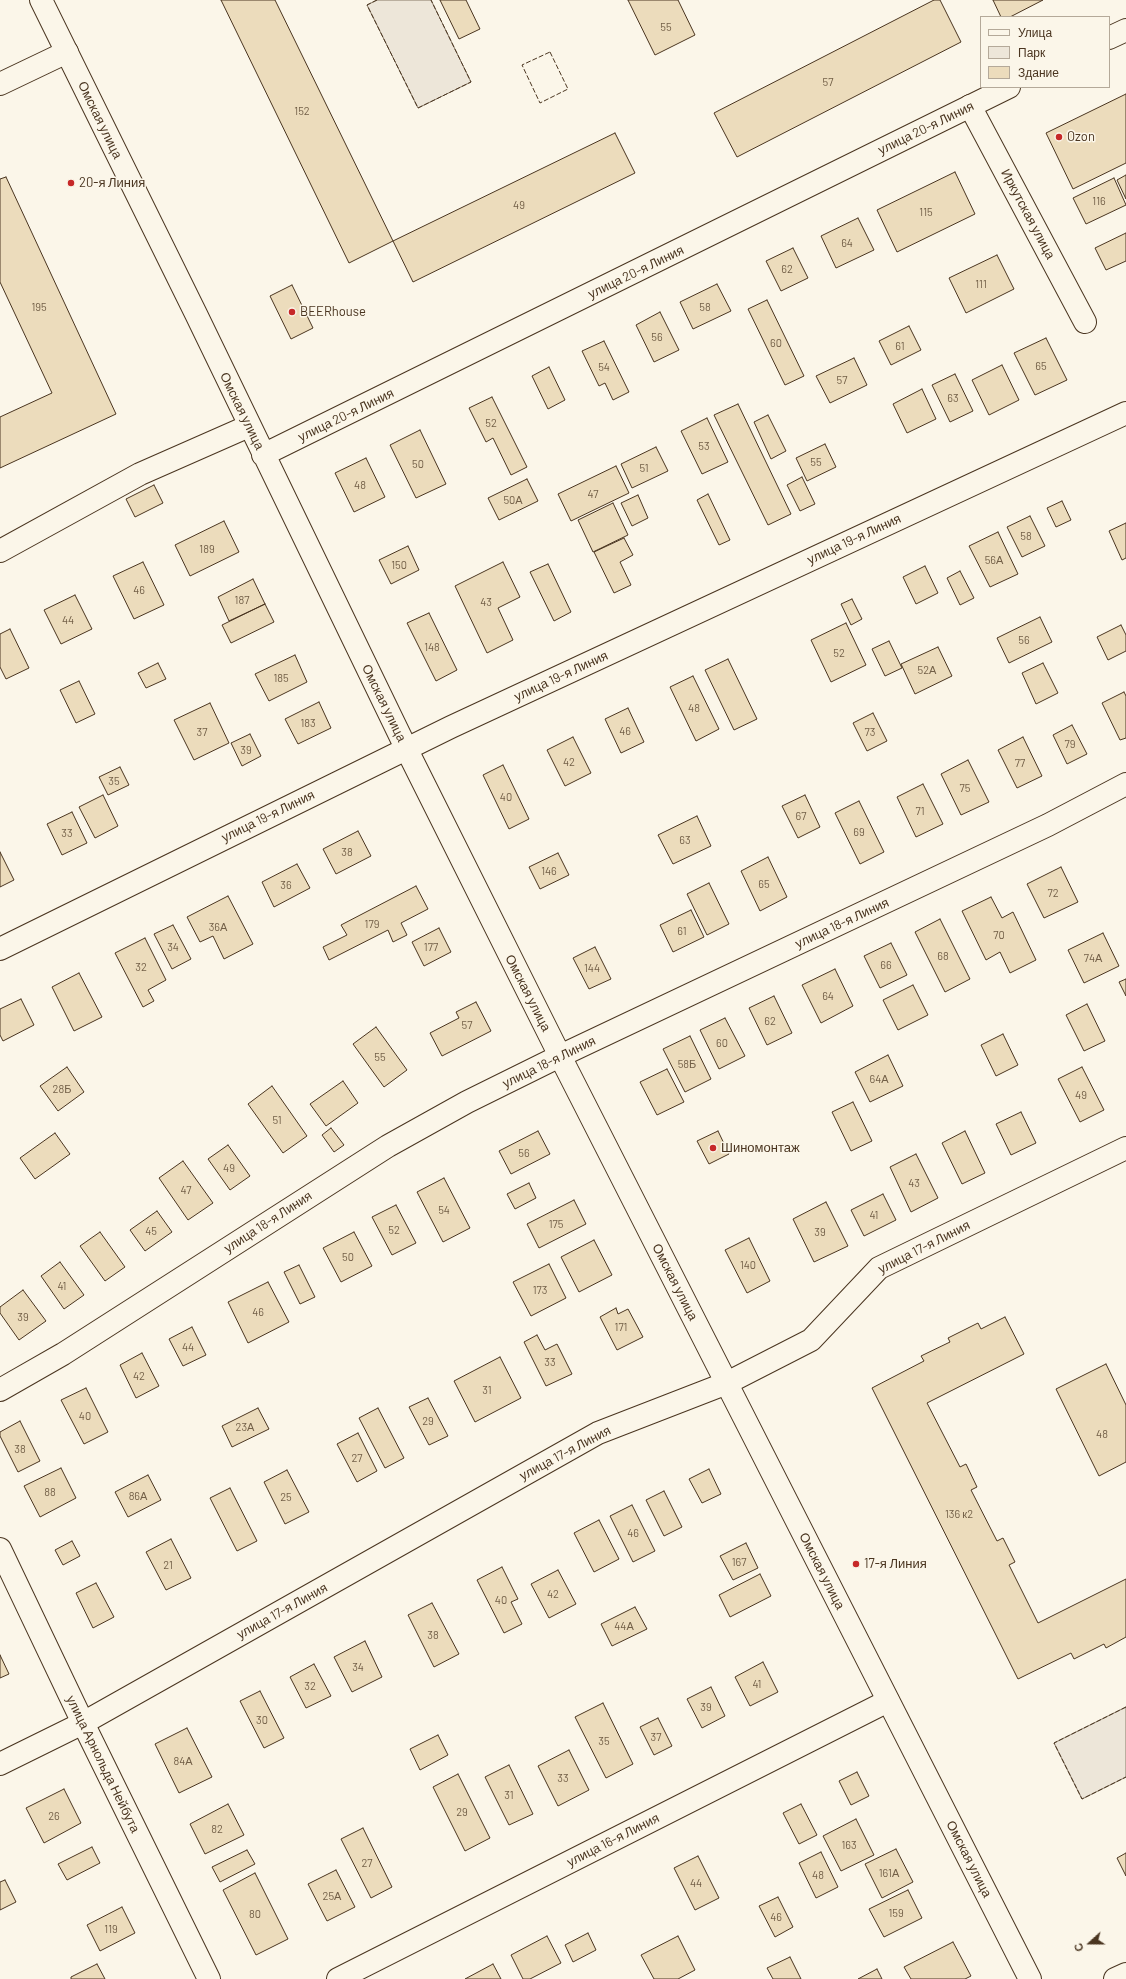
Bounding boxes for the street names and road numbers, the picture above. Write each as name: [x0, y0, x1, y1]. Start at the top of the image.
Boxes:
street label: Омская улица: [75, 79, 125, 161]
street label: улица 20-я Линия: [876, 98, 976, 158]
street label: Иркутская улица: [998, 166, 1058, 262]
street label: улица 20-я Линия: [586, 242, 686, 302]
street label: Омская улица: [217, 370, 267, 452]
street label: улица 20-я Линия: [296, 385, 396, 445]
street label: улица 19-я Линия: [805, 510, 903, 568]
street label: улица 19-я Линия: [512, 647, 610, 705]
street label: Омская улица: [359, 662, 409, 744]
street label: улица 19-я Линия: [219, 787, 317, 845]
street label: улица 18-я Линия: [793, 894, 891, 952]
street label: Омская улица: [502, 952, 554, 1034]
street label: улица 18-я Линия: [500, 1033, 598, 1091]
street label: улица 18-я Линия: [221, 1188, 315, 1256]
street label: улица 17-я Линия: [875, 1217, 973, 1277]
street label: Омская улица: [649, 1241, 701, 1323]
street label: улица 17-я Линия: [517, 1422, 613, 1484]
street label: Омская улица: [796, 1530, 848, 1612]
street label: улица 17-я Линия: [234, 1580, 330, 1642]
street label: улица Арнольда Нейбута: [63, 1693, 143, 1835]
street label: улица 16-я Линия: [564, 1810, 662, 1870]
street label: Омская улица: [943, 1818, 995, 1900]

